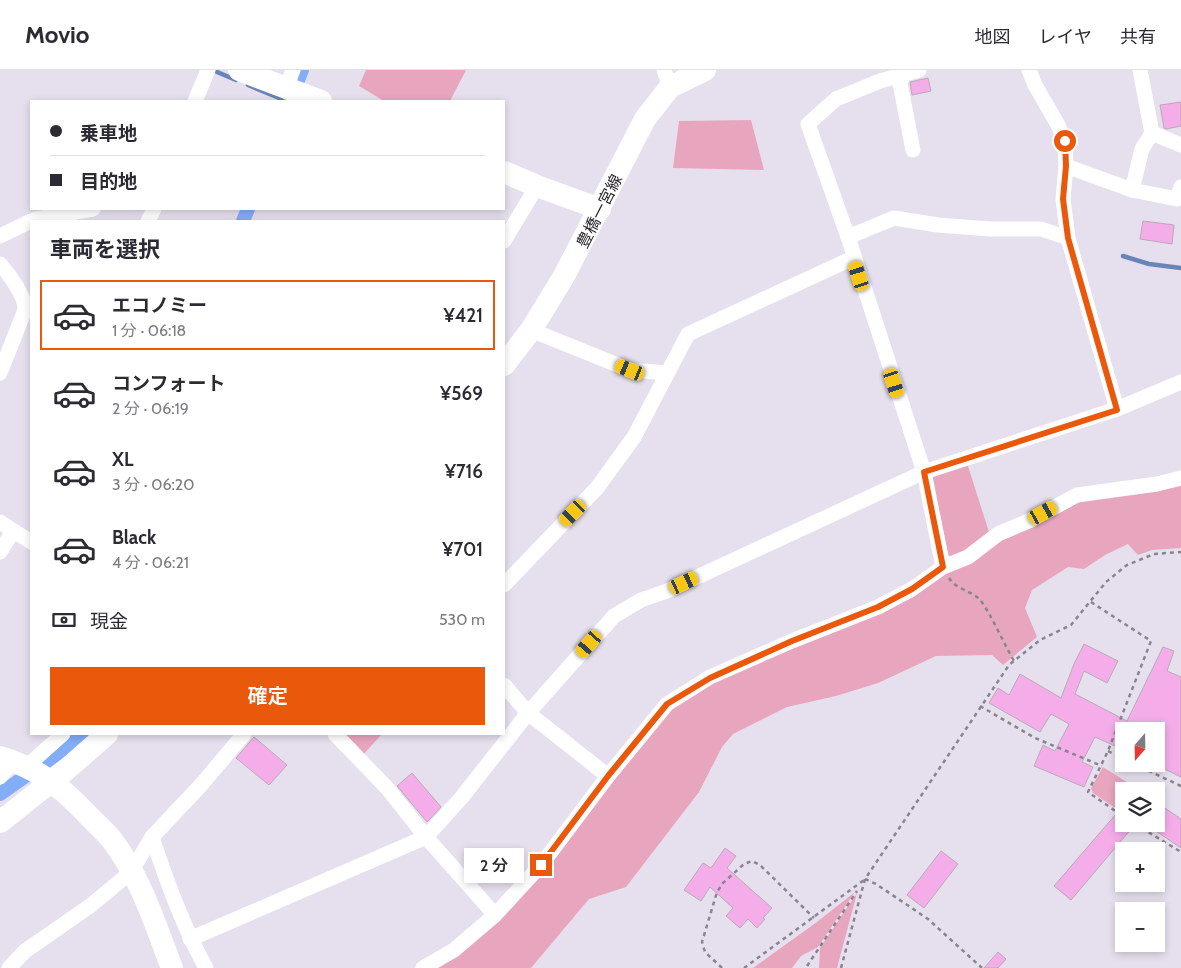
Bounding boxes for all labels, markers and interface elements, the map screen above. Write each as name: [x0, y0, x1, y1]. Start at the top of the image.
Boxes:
text: Movio: [25, 20, 90, 49]
text: 地図: [975, 26, 1011, 48]
text: レイヤ: [1039, 26, 1092, 48]
text: 共有: [1120, 26, 1156, 48]
text: 乗車地: [80, 122, 137, 145]
route start: [1054, 130, 1076, 152]
text: 目的地: [80, 170, 137, 193]
street label: 豊橋一宮線: [573, 171, 626, 251]
text: 車両を選択: [50, 236, 160, 263]
car: [847, 259, 870, 293]
icon: car: [52, 293, 97, 338]
text: エコノミー: [112, 294, 207, 317]
text: ¥421: [444, 304, 483, 327]
text: 1 分 · 06:18: [112, 321, 186, 340]
car: [613, 357, 646, 383]
car: [882, 366, 905, 400]
icon: car: [52, 371, 97, 416]
text: コンフォート: [112, 372, 225, 395]
text: ¥569: [440, 382, 483, 405]
text: 2 分 · 06:19: [112, 399, 189, 418]
text: XL: [112, 448, 133, 471]
icon: car: [52, 449, 97, 494]
text: ¥716: [445, 460, 483, 483]
text: 3 分 · 06:20: [112, 475, 194, 494]
car: [557, 497, 588, 529]
car: [1026, 499, 1059, 527]
text: Black: [112, 526, 156, 549]
icon: car: [52, 527, 97, 572]
text: ¥701: [442, 538, 483, 561]
text: 4 分 · 06:21: [112, 553, 189, 572]
car: [667, 570, 700, 596]
icon: cash: [50, 606, 78, 634]
text: 現金: [90, 610, 128, 633]
text: 530 m: [439, 610, 485, 629]
car: [573, 628, 604, 660]
button: 確定: [50, 667, 485, 725]
north arrow: [1115, 722, 1165, 772]
map controls: [1115, 722, 1165, 952]
button: layers: [1115, 782, 1165, 832]
button: +: [1115, 842, 1165, 892]
callout: 2 分: [464, 848, 524, 882]
route end: [530, 854, 552, 876]
text: 2 分: [480, 856, 508, 875]
button: −: [1115, 902, 1165, 952]

